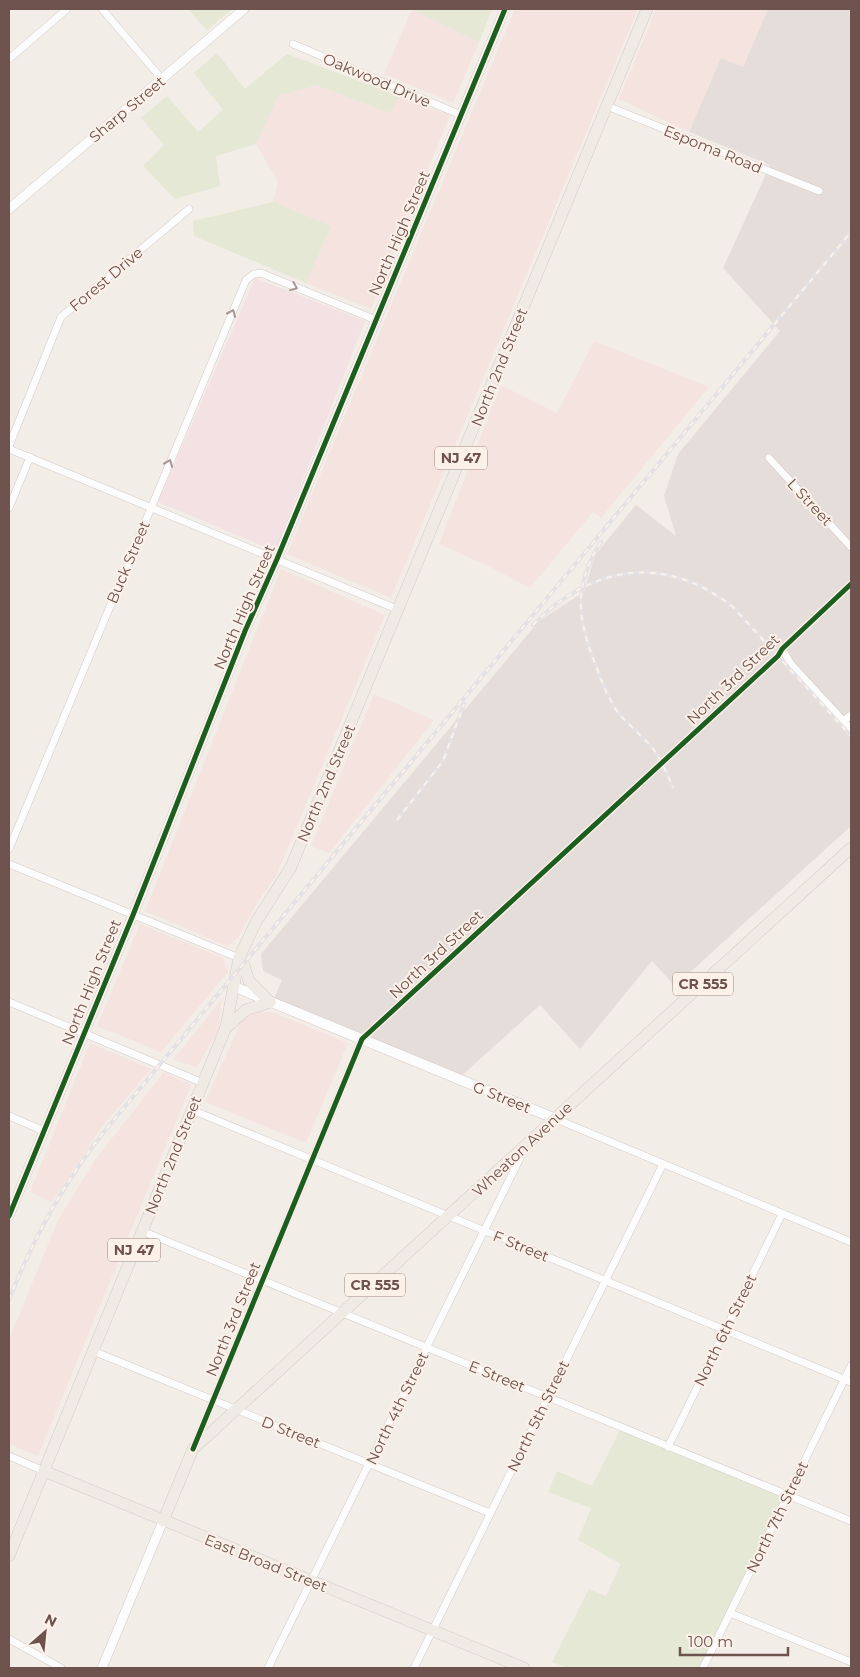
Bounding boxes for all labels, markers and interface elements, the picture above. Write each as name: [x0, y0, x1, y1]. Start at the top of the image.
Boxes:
street label: Oakwood Drive: [320, 49, 434, 111]
street label: Sharp Street: [85, 72, 169, 146]
street label: Espoma Road: [661, 121, 765, 177]
street label: North High Street: [364, 168, 434, 298]
street label: Forest Drive: [65, 243, 147, 315]
one-way arrow: [289, 280, 298, 291]
street label: North 2nd Street: [467, 305, 531, 429]
one-way arrow: [226, 309, 236, 318]
road number: NJ 47: [435, 446, 487, 469]
one-way arrow: [163, 459, 174, 468]
street label: L Street: [783, 474, 837, 530]
street label: Buck Street: [102, 518, 154, 606]
street label: North High Street: [209, 542, 279, 672]
street label: North 3rd Street: [683, 630, 783, 728]
street label: North 2nd Street: [293, 721, 359, 845]
street label: North 3rd Street: [385, 906, 487, 1002]
street label: North High Street: [57, 916, 125, 1048]
road number: CR 555: [673, 972, 733, 996]
street label: G Street: [470, 1077, 534, 1117]
street label: North 2nd Street: [141, 1093, 205, 1217]
street label: Wheaton Avenue: [468, 1098, 576, 1200]
street label: F Street: [490, 1226, 552, 1266]
road number: NJ 47: [108, 1238, 160, 1262]
street label: North 3rd Street: [201, 1259, 265, 1379]
street label: North 6th Street: [690, 1271, 760, 1389]
road number: CR 555: [345, 1274, 405, 1296]
street label: North 4th Street: [361, 1348, 433, 1468]
street label: E Street: [466, 1356, 528, 1396]
street label: North 5th Street: [503, 1357, 573, 1475]
street label: D Street: [259, 1412, 323, 1452]
street label: North 7th Street: [742, 1458, 812, 1576]
street label: East Broad Street: [202, 1530, 330, 1596]
north arrow: [20, 1607, 70, 1657]
text: N: [42, 1610, 60, 1631]
scale bar: [680, 1624, 788, 1656]
text: 100 m: [688, 1632, 733, 1651]

